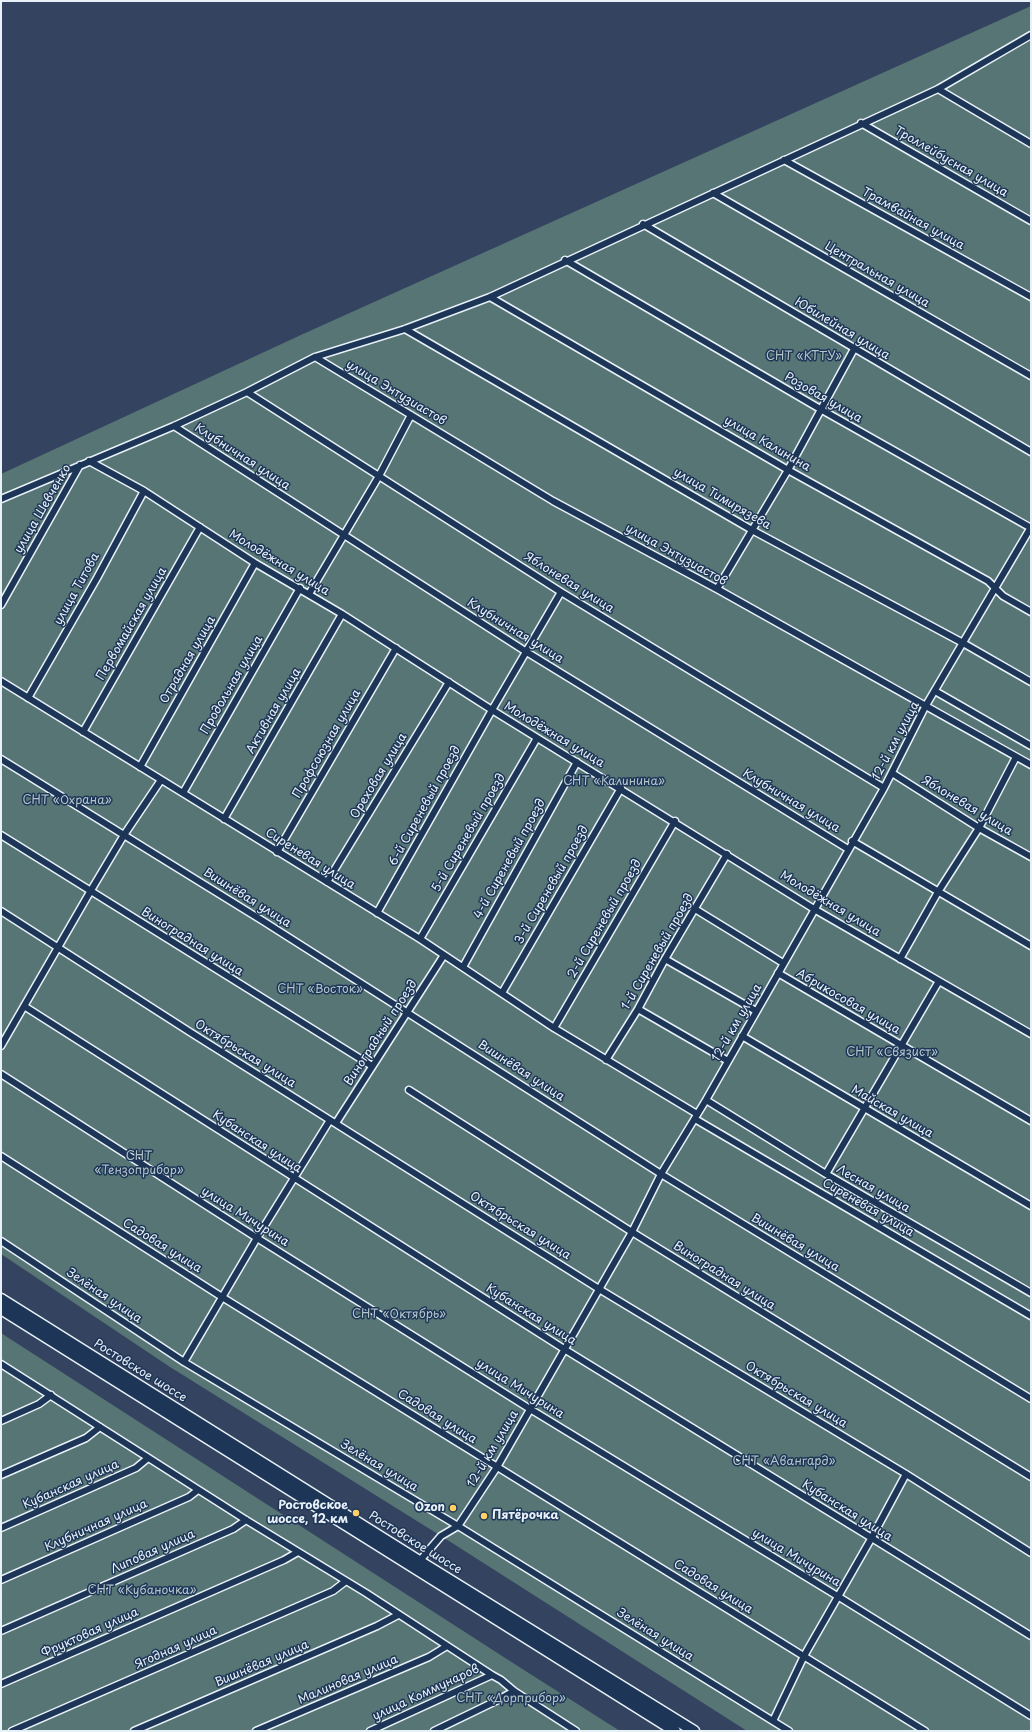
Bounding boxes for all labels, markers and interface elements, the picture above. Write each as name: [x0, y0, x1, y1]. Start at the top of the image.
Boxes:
street label: Троллейбусная улица: [892, 124, 1010, 200]
street label: Трамвайная улица: [859, 185, 967, 253]
street label: Центральная улица: [822, 239, 932, 311]
street label: Юбилейная улица: [792, 295, 892, 363]
park label: СНТ «КТТУ»: [766, 350, 842, 364]
street label: улица Энтузиастов: [343, 357, 449, 429]
street label: Розовая улица: [781, 370, 865, 426]
street label: улица Калинина: [721, 413, 813, 475]
street label: Клубничная улица: [192, 421, 292, 493]
street label: улица Шевченко: [12, 462, 74, 556]
street label: улица Тимирязева: [671, 465, 773, 533]
street label: улица Энтузиастов: [623, 521, 729, 589]
street label: Молодёжная улица: [226, 527, 332, 599]
street label: улица Титова: [51, 550, 103, 628]
street label: Яблоневая улица: [522, 550, 616, 616]
street label: Первомайская улица: [94, 565, 170, 683]
street label: Клубничная улица: [464, 595, 566, 667]
street label: Отрадная улица: [157, 614, 219, 706]
street label: Продольная улица: [198, 633, 266, 737]
street label: Активная улица: [244, 666, 304, 756]
street label: Профсоюзная улица: [290, 687, 364, 801]
street label: Молодёжная улица: [501, 699, 607, 771]
street label: 12-й км улица: [869, 699, 923, 783]
street label: Ореховая улица: [348, 731, 410, 821]
street label: 6-й Сиреневый проезд: [386, 743, 464, 869]
street label: Клубничная улица: [740, 766, 842, 836]
street label: 5-й Сиреневый проезд: [429, 771, 509, 895]
street label: Яблоневая улица: [919, 773, 1015, 839]
park label: СНТ «Калинина»: [563, 775, 665, 789]
park label: СНТ «Охрана»: [22, 794, 112, 808]
street label: 4-й Сиреневый проезд: [471, 797, 549, 921]
street label: 3-й Сиреневый проезд: [512, 823, 592, 947]
street label: Сиреневая улица: [262, 825, 358, 893]
street label: 2-й Сиреневый проезд: [565, 857, 645, 981]
street label: Вишнёвая улица: [201, 865, 293, 931]
street label: Молодёжная улица: [777, 868, 883, 940]
street label: 1-й Сиреневый проезд: [619, 891, 697, 1013]
street label: Виноградная улица: [138, 905, 246, 979]
street label: Абрикосовая улица: [793, 966, 903, 1038]
street label: Виноградный проезд: [341, 977, 421, 1089]
street label: 12-й км улица: [709, 982, 765, 1064]
park label: СНТ «Восток»: [277, 983, 363, 997]
street label: Октябрьская улица: [192, 1017, 298, 1091]
street label: Вишнёвая улица: [475, 1038, 567, 1104]
park label: СНТ «Связист»: [846, 1046, 938, 1060]
street label: Майская улица: [848, 1083, 936, 1141]
street label: Кубанская улица: [210, 1108, 304, 1176]
park label: СНТ «Тензоприбор»: [94, 1150, 184, 1178]
street label: Лесная улица: [834, 1162, 912, 1216]
street label: Сиреневая улица: [820, 1176, 916, 1240]
street label: улица Мичурина: [198, 1184, 292, 1250]
street label: Октябрьская улица: [467, 1189, 573, 1263]
street label: Вишнёвая улица: [748, 1211, 842, 1275]
street label: Садовая улица: [120, 1216, 204, 1276]
street label: Виноградная улица: [670, 1239, 778, 1313]
street label: Зелёная улица: [64, 1265, 144, 1327]
street label: Кубанская улица: [483, 1281, 579, 1349]
park label: СНТ «Октябрь»: [352, 1308, 446, 1322]
street label: Ростовское шоссе: [91, 1337, 189, 1405]
street label: улица Мичурина: [473, 1356, 567, 1422]
street label: Октябрьская улица: [742, 1359, 850, 1431]
street label: Садовая улица: [395, 1387, 479, 1447]
street label: 12-й км улица: [464, 1408, 522, 1490]
street label: Зелёная улица: [338, 1437, 420, 1495]
park label: СНТ «Авангард»: [733, 1455, 835, 1469]
street label: Кубанская улица: [21, 1457, 121, 1513]
street label: Кубанская улица: [799, 1477, 895, 1545]
street label: Клубничная улица: [42, 1497, 150, 1555]
place label: Ростовское шоссе, 12 км: [267, 1499, 348, 1527]
place label: Ozon: [415, 1501, 445, 1515]
marker: Ozon: [448, 1503, 458, 1513]
marker: Ростовское шоссе, 12 км: [351, 1508, 361, 1518]
street label: Ростовское шоссе: [366, 1509, 464, 1577]
place label: Пятёрочка: [492, 1509, 559, 1523]
marker: Пятёрочка: [479, 1511, 489, 1521]
street label: улица Мичурина: [749, 1526, 843, 1590]
street label: Липовая улица: [109, 1527, 197, 1577]
street label: Садовая улица: [671, 1557, 755, 1617]
park label: СНТ «Кубаночка»: [88, 1584, 196, 1598]
street label: Фруктовая улица: [39, 1605, 141, 1661]
street label: Зелёная улица: [614, 1606, 696, 1664]
street label: Ягодная улица: [133, 1623, 219, 1673]
street label: Вишнёвая улица: [213, 1638, 311, 1690]
street label: Малиновая улица: [296, 1652, 400, 1708]
street label: улица Коммунаров: [370, 1662, 482, 1724]
park label: СНТ «Дорприбор»: [456, 1692, 566, 1706]

